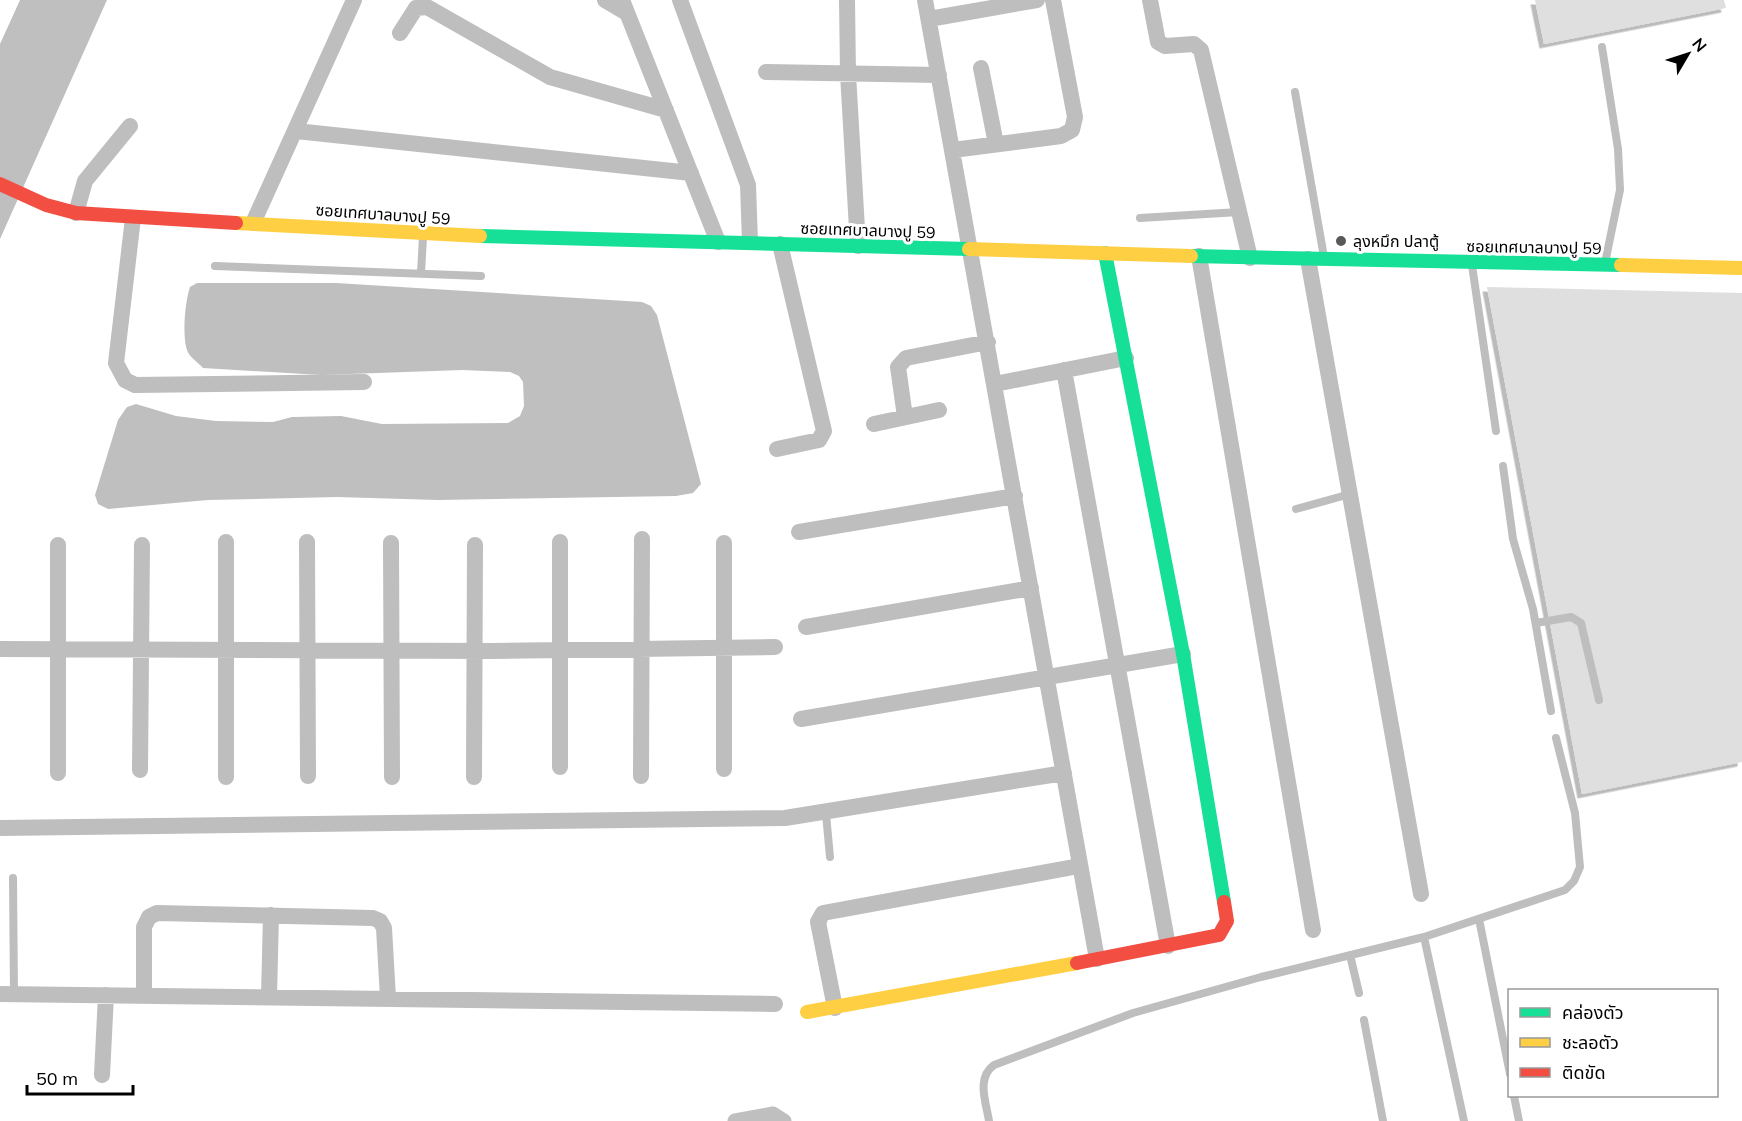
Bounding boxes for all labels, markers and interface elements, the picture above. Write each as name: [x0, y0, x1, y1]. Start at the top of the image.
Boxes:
north arrow: [1658, 24, 1718, 84]
text: N: [1688, 34, 1711, 56]
street label: ซอยเทศบาลบางปู 59: [315, 199, 451, 229]
street label: ซอยเทศบาลบางปู 59: [800, 218, 936, 242]
place label: ลุงหมึก ปลาตู้: [1353, 231, 1439, 251]
marker: ลุงหมึก ปลาตู้: [1334, 234, 1348, 248]
street label: ซอยเทศบาลบางปู 59: [1466, 236, 1602, 258]
legend: [1508, 989, 1718, 1097]
text: คล่องตัว: [1562, 1001, 1624, 1024]
text: ชะลอตัว: [1562, 1031, 1619, 1054]
scale bar: [27, 1058, 134, 1096]
text: ติดขัด: [1562, 1061, 1605, 1084]
text: 50 m: [36, 1067, 78, 1090]

